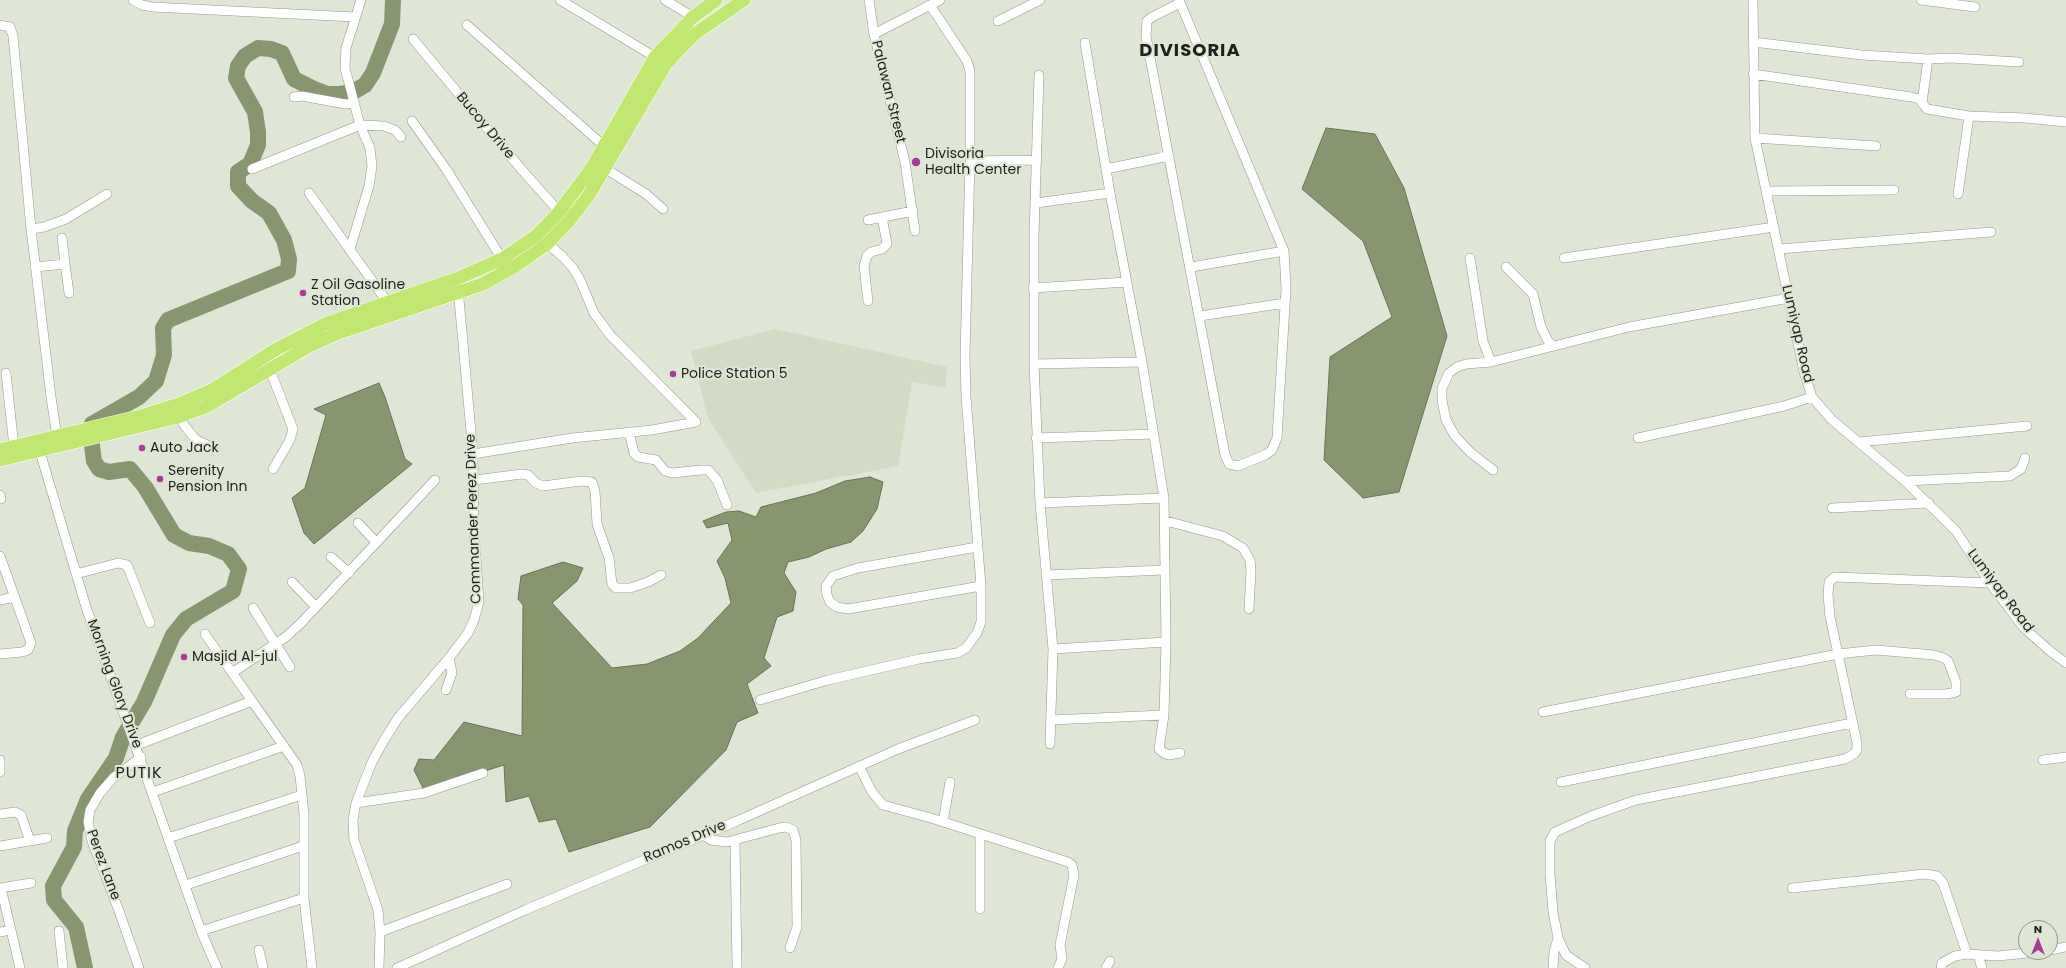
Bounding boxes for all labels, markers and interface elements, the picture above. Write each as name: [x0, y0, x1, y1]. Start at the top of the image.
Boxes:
street label: Palawan Street: [867, 39, 909, 145]
district label: DIVISORIA: [1139, 40, 1241, 62]
street label: Bucoy Drive: [452, 89, 518, 163]
place label: Divisoria Health Center: [925, 146, 1022, 178]
marker: Divisoria Health Center: [910, 156, 922, 168]
place label: Z Oil Gasoline Station: [311, 277, 405, 310]
street label: Lumiyap Road: [1778, 283, 1816, 385]
marker: Z Oil Gasoline Station: [298, 288, 308, 298]
place label: Police Station 5: [681, 366, 788, 382]
marker: Police Station 5: [668, 369, 678, 379]
street label: Commander Perez Drive: [463, 434, 485, 604]
place label: Auto Jack: [150, 440, 219, 456]
marker: Auto Jack: [137, 443, 147, 453]
place label: Serenity Pension Inn: [168, 463, 248, 496]
marker: Serenity Pension Inn: [155, 474, 165, 484]
street label: Lumiyap Road: [1963, 546, 2037, 636]
street label: Morning Glory Drive: [83, 617, 145, 751]
place label: Masjid Al-jul: [192, 649, 277, 665]
marker: Masjid Al-jul: [179, 652, 189, 662]
district label: PUTIK: [115, 764, 163, 784]
street label: Ramos Drive: [641, 817, 729, 867]
street label: Perez Lane: [82, 827, 124, 903]
north arrow: [2018, 920, 2058, 960]
text: N: [2034, 921, 2042, 937]

